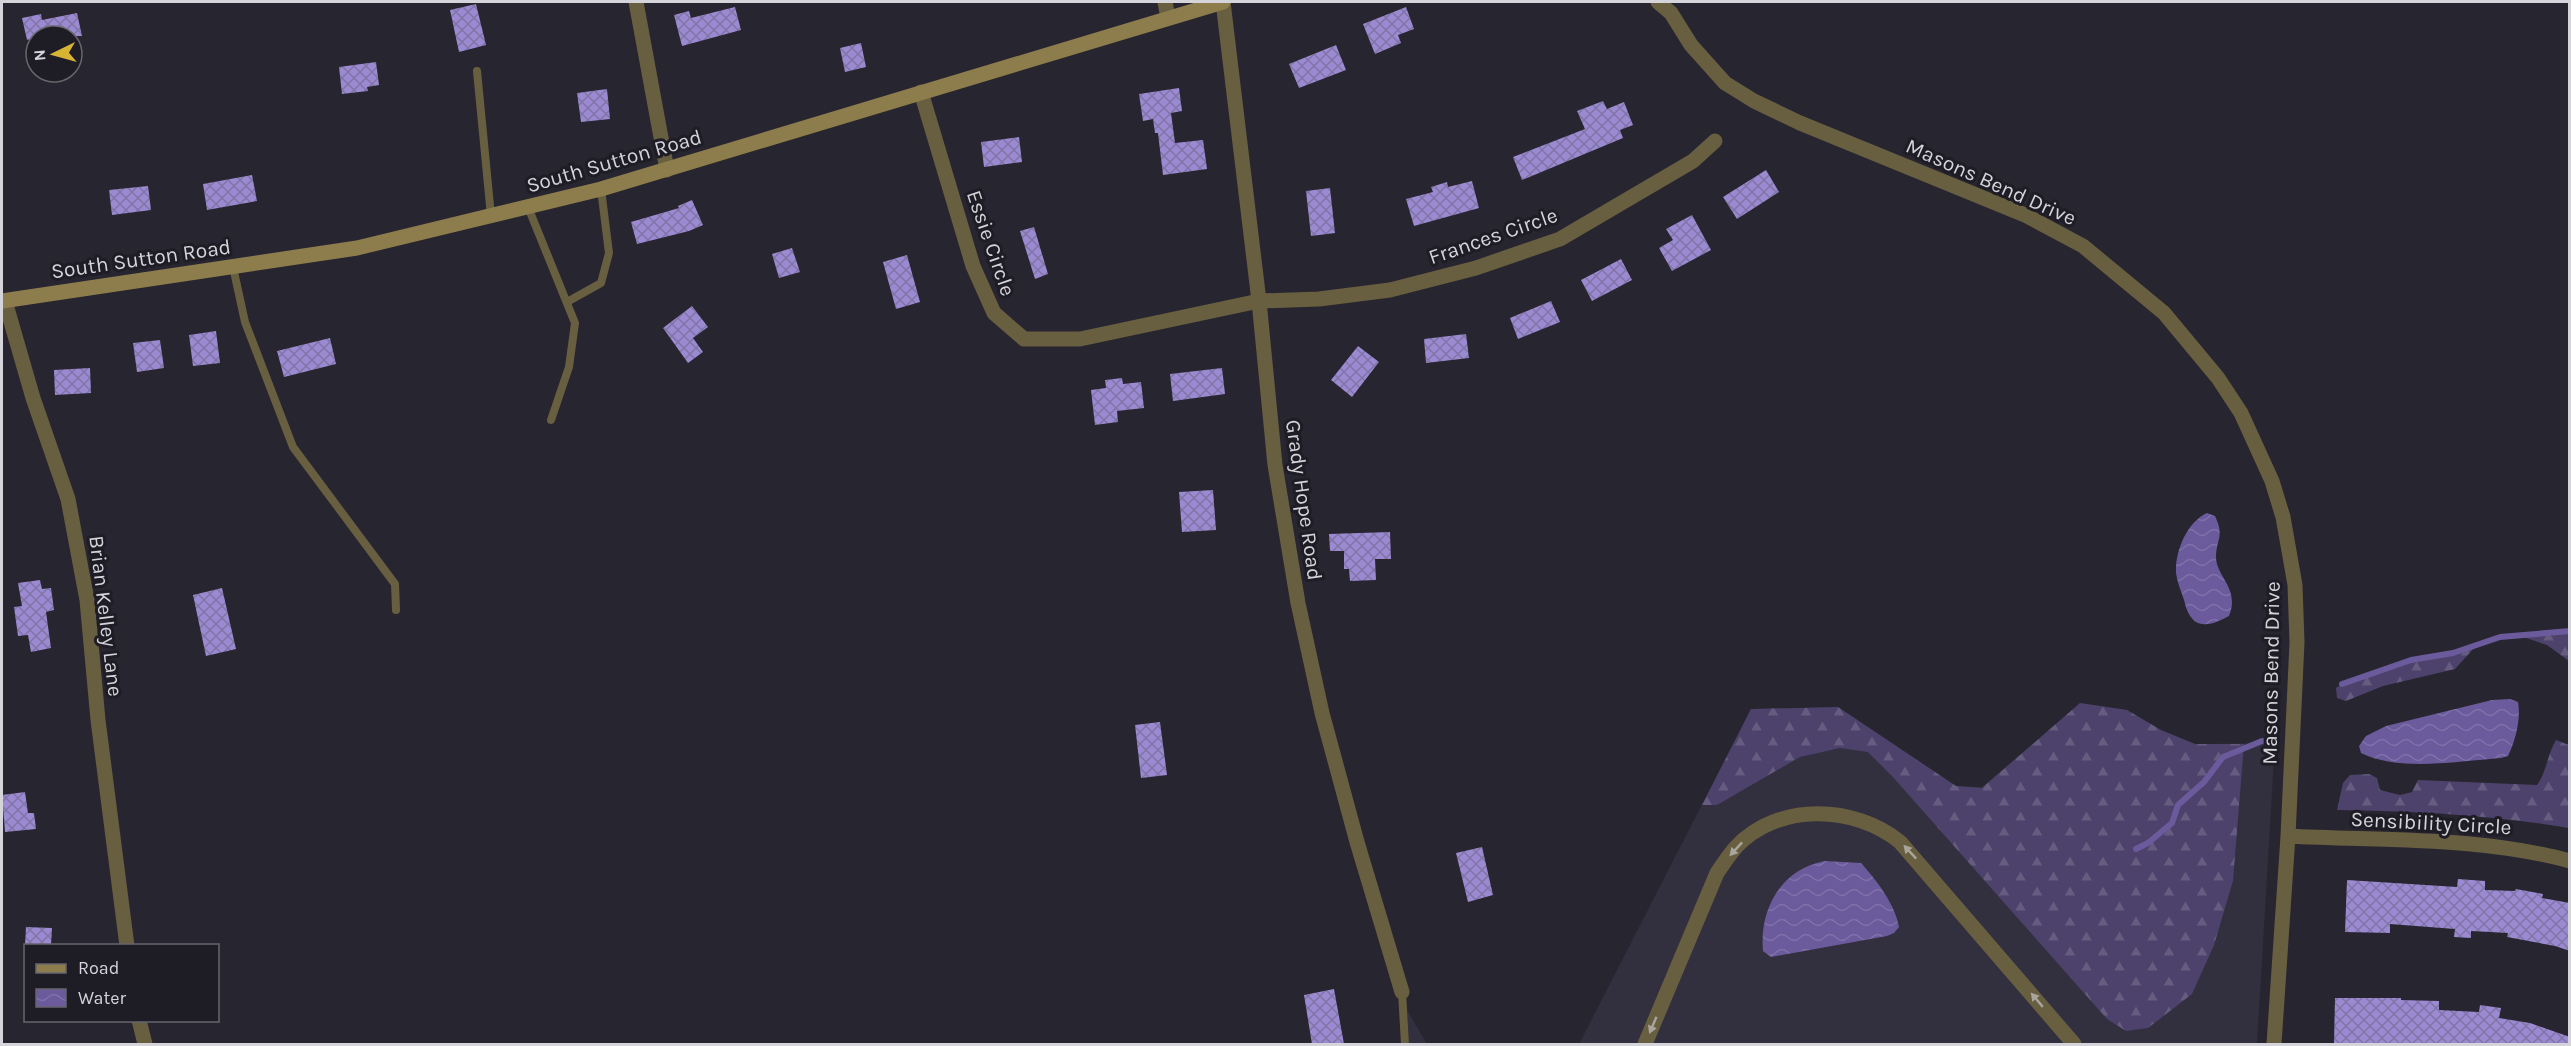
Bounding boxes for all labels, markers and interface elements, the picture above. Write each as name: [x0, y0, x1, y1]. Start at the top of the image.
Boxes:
north arrow: [24, 24, 84, 84]
text: N: [30, 49, 50, 62]
street label: South Sutton Road: [524, 125, 704, 197]
street label: Masons Bend Drive: [1902, 134, 2080, 230]
street label: Essie Circle: [962, 187, 1020, 299]
street label: Frances Circle: [1425, 203, 1561, 269]
street label: South Sutton Road: [50, 235, 232, 283]
street label: Grady Hope Road: [1281, 418, 1327, 582]
street label: Brian Kelley Lane: [84, 534, 128, 698]
street label: Masons Bend Drive: [2257, 581, 2285, 765]
street label: Sensibility Circle: [2350, 807, 2512, 839]
one-way arrow: [1729, 841, 1743, 856]
one-way arrow: [1903, 844, 1917, 859]
legend: [24, 944, 219, 1022]
text: Road: [78, 957, 119, 979]
text: Water: [78, 987, 126, 1009]
one-way arrow: [2030, 992, 2043, 1008]
one-way arrow: [1648, 1016, 1658, 1034]

